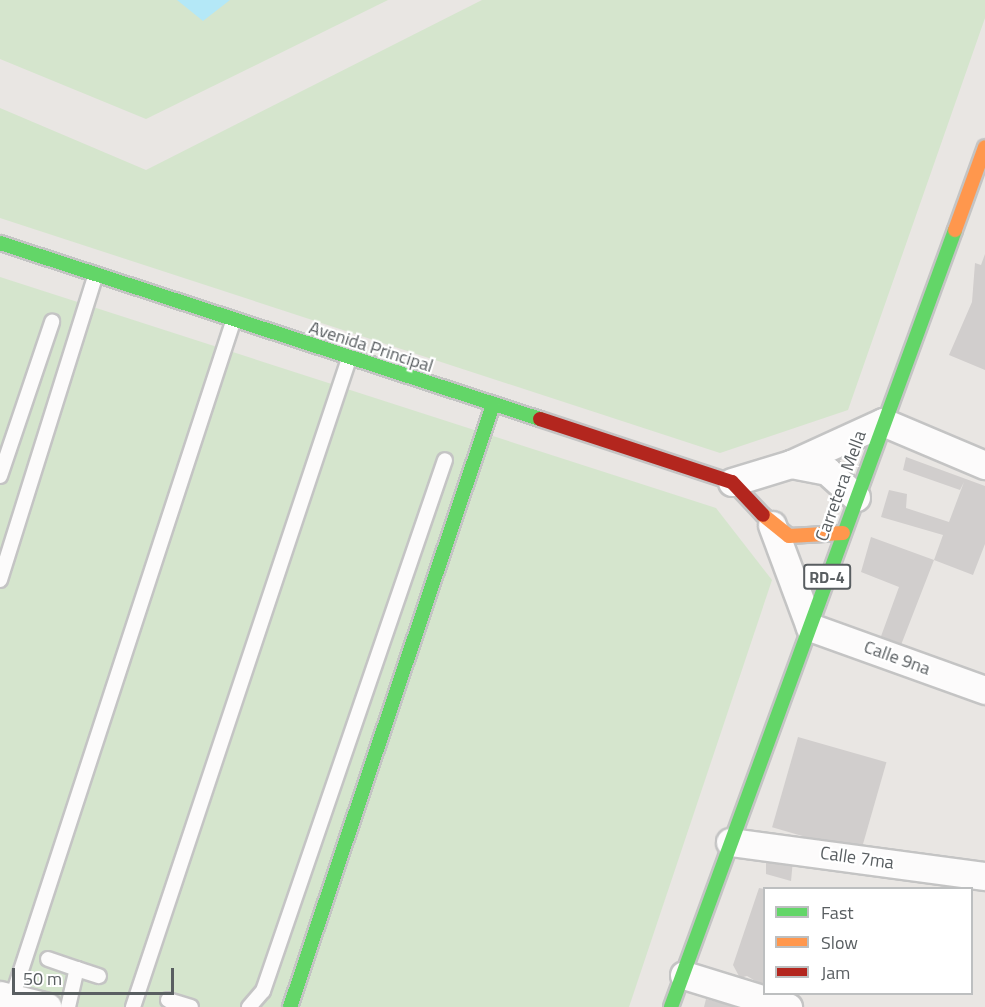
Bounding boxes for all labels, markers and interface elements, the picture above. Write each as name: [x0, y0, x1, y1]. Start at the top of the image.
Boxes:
street label: Avenida Principal: [306, 317, 436, 377]
street label: Carretera Mella: [811, 428, 871, 544]
road number: RD-4: [803, 564, 851, 590]
street label: Calle 9na: [861, 636, 933, 680]
street label: Calle 7ma: [819, 842, 895, 874]
legend: [763, 887, 973, 995]
text: Fast: [821, 899, 854, 926]
text: Slow: [821, 929, 858, 956]
scale bar: [15, 956, 177, 994]
text: Jam: [821, 959, 850, 986]
text: 50 m: [23, 965, 62, 992]

